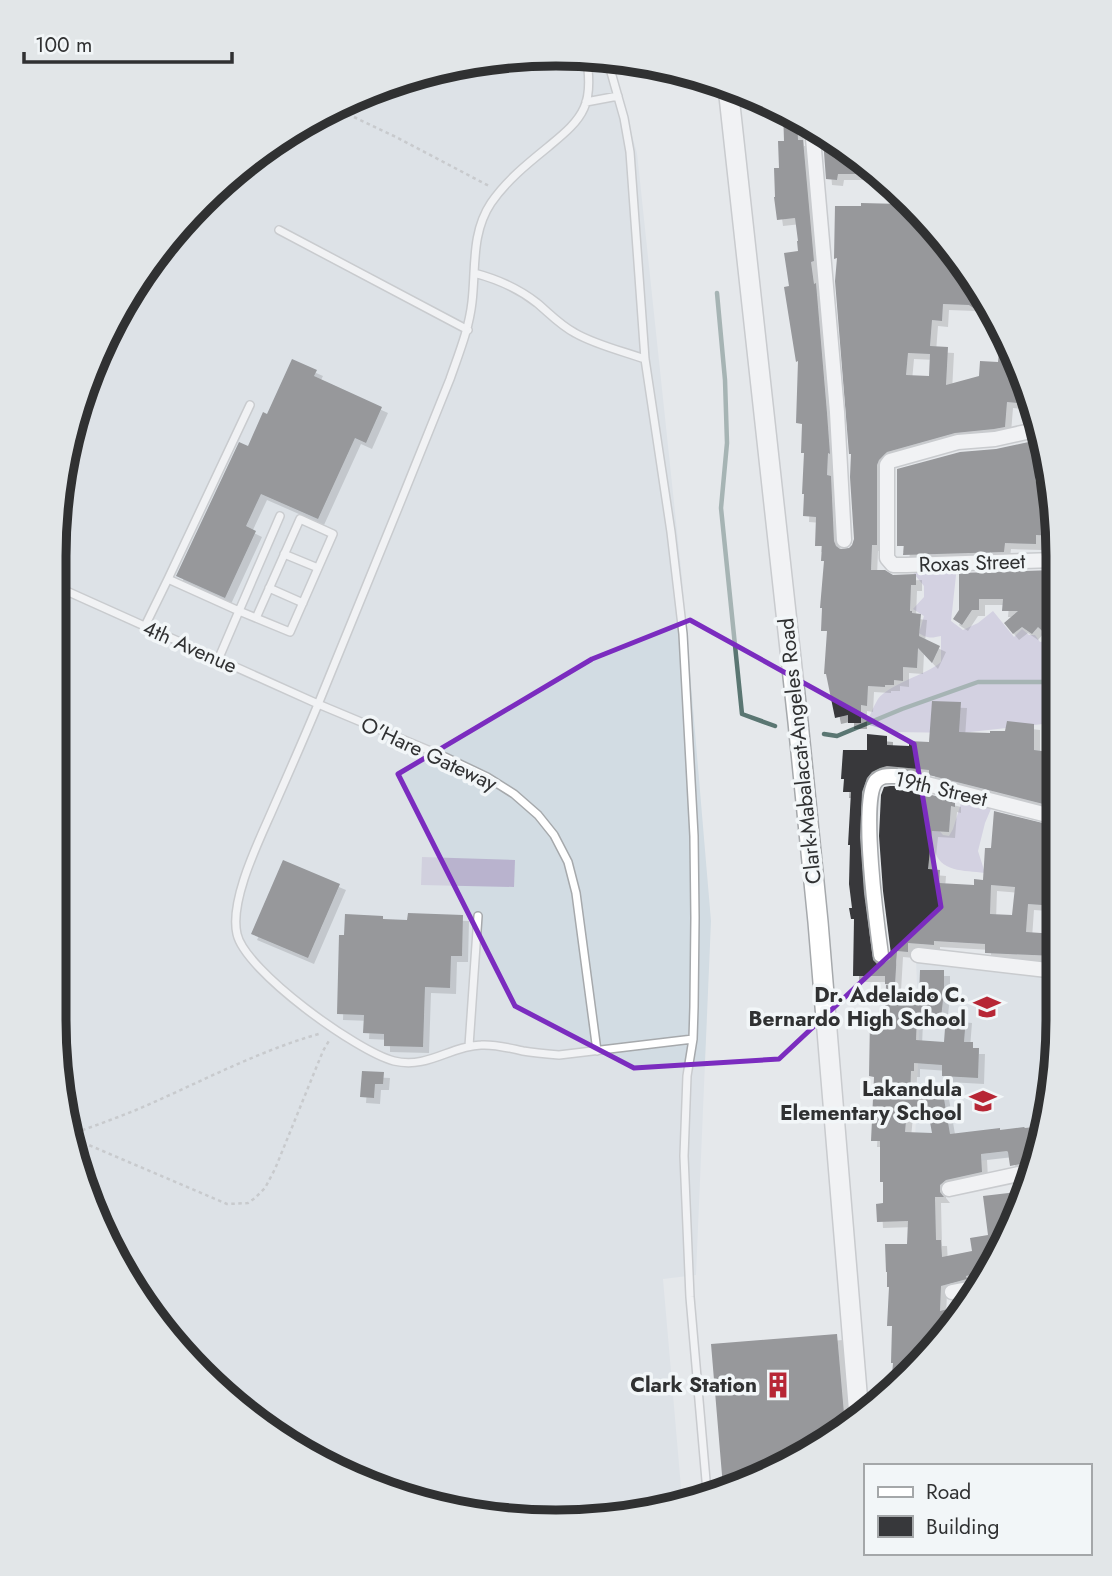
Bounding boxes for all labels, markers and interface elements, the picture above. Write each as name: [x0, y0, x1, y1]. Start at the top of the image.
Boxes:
scale bar: [24, 21, 233, 65]
text: 100 m: [35, 30, 92, 60]
street label: Roxas Street: [918, 546, 1026, 580]
street label: 4th Avenue: [138, 613, 242, 681]
street label: Clark-Mabalacat-Angeles Road: [771, 617, 829, 885]
street label: O'Hare Gateway: [356, 709, 503, 799]
street label: 19th Street: [892, 764, 990, 814]
place label: Dr. Adelaido C. Bernardo High School: [748, 980, 966, 1034]
school or university icon: Dr. Adelaido C. Bernardo High School: [972, 992, 1002, 1022]
place label: Lakandula Elementary School: [780, 1074, 962, 1128]
school or university icon: Lakandula Elementary School: [968, 1086, 998, 1116]
place label: Clark Station: [630, 1370, 757, 1400]
building icon: Clark Station: [763, 1370, 793, 1400]
legend: [864, 1464, 1091, 1555]
text: Road: [926, 1477, 971, 1507]
text: Building: [926, 1512, 999, 1542]

